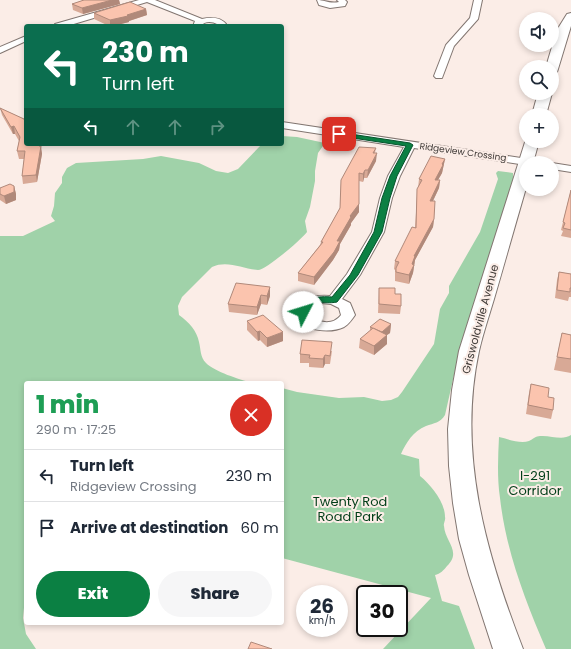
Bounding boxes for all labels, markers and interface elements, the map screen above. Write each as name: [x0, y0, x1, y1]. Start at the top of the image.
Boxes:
map controls: [519, 12, 559, 196]
button: sound: [519, 12, 559, 52]
text: 230 m: [102, 33, 189, 72]
icon: left: [36, 40, 88, 92]
button: search: [519, 60, 559, 100]
text: Turn left: [102, 71, 174, 96]
button: +: [519, 108, 559, 148]
icon: left: [80, 116, 102, 138]
icon: ahead: [122, 116, 144, 138]
icon: ahead: [164, 116, 186, 138]
icon: right: [206, 116, 228, 138]
pin: [322, 117, 356, 151]
icon: arrive: [328, 123, 350, 145]
street label: Ridgeview Crossing: [419, 140, 507, 164]
button: −: [519, 156, 559, 196]
street label: Griswoldville Avenue: [458, 262, 502, 375]
position arrow: [282, 291, 324, 333]
text: 1 min: [36, 388, 99, 421]
button: close: [230, 394, 272, 436]
text: 290 m · 17:25: [36, 420, 116, 439]
text: Turn left: [70, 455, 134, 476]
icon: left: [36, 465, 58, 487]
text: 230 m: [226, 465, 272, 486]
park label: I-291 Corridor: [508, 466, 562, 500]
text: Ridgeview Crossing: [70, 477, 197, 496]
park label: Twenty Rod Road Park: [313, 492, 387, 526]
icon: arrive: [36, 517, 58, 539]
text: Arrive at destination: [70, 517, 228, 538]
text: 60 m: [240, 517, 279, 538]
button: Exit: [36, 571, 150, 617]
button: Share: [158, 571, 272, 617]
speed limit sign: 30: [356, 585, 408, 637]
text: 26: [310, 592, 334, 620]
text: km/h: [309, 613, 335, 628]

